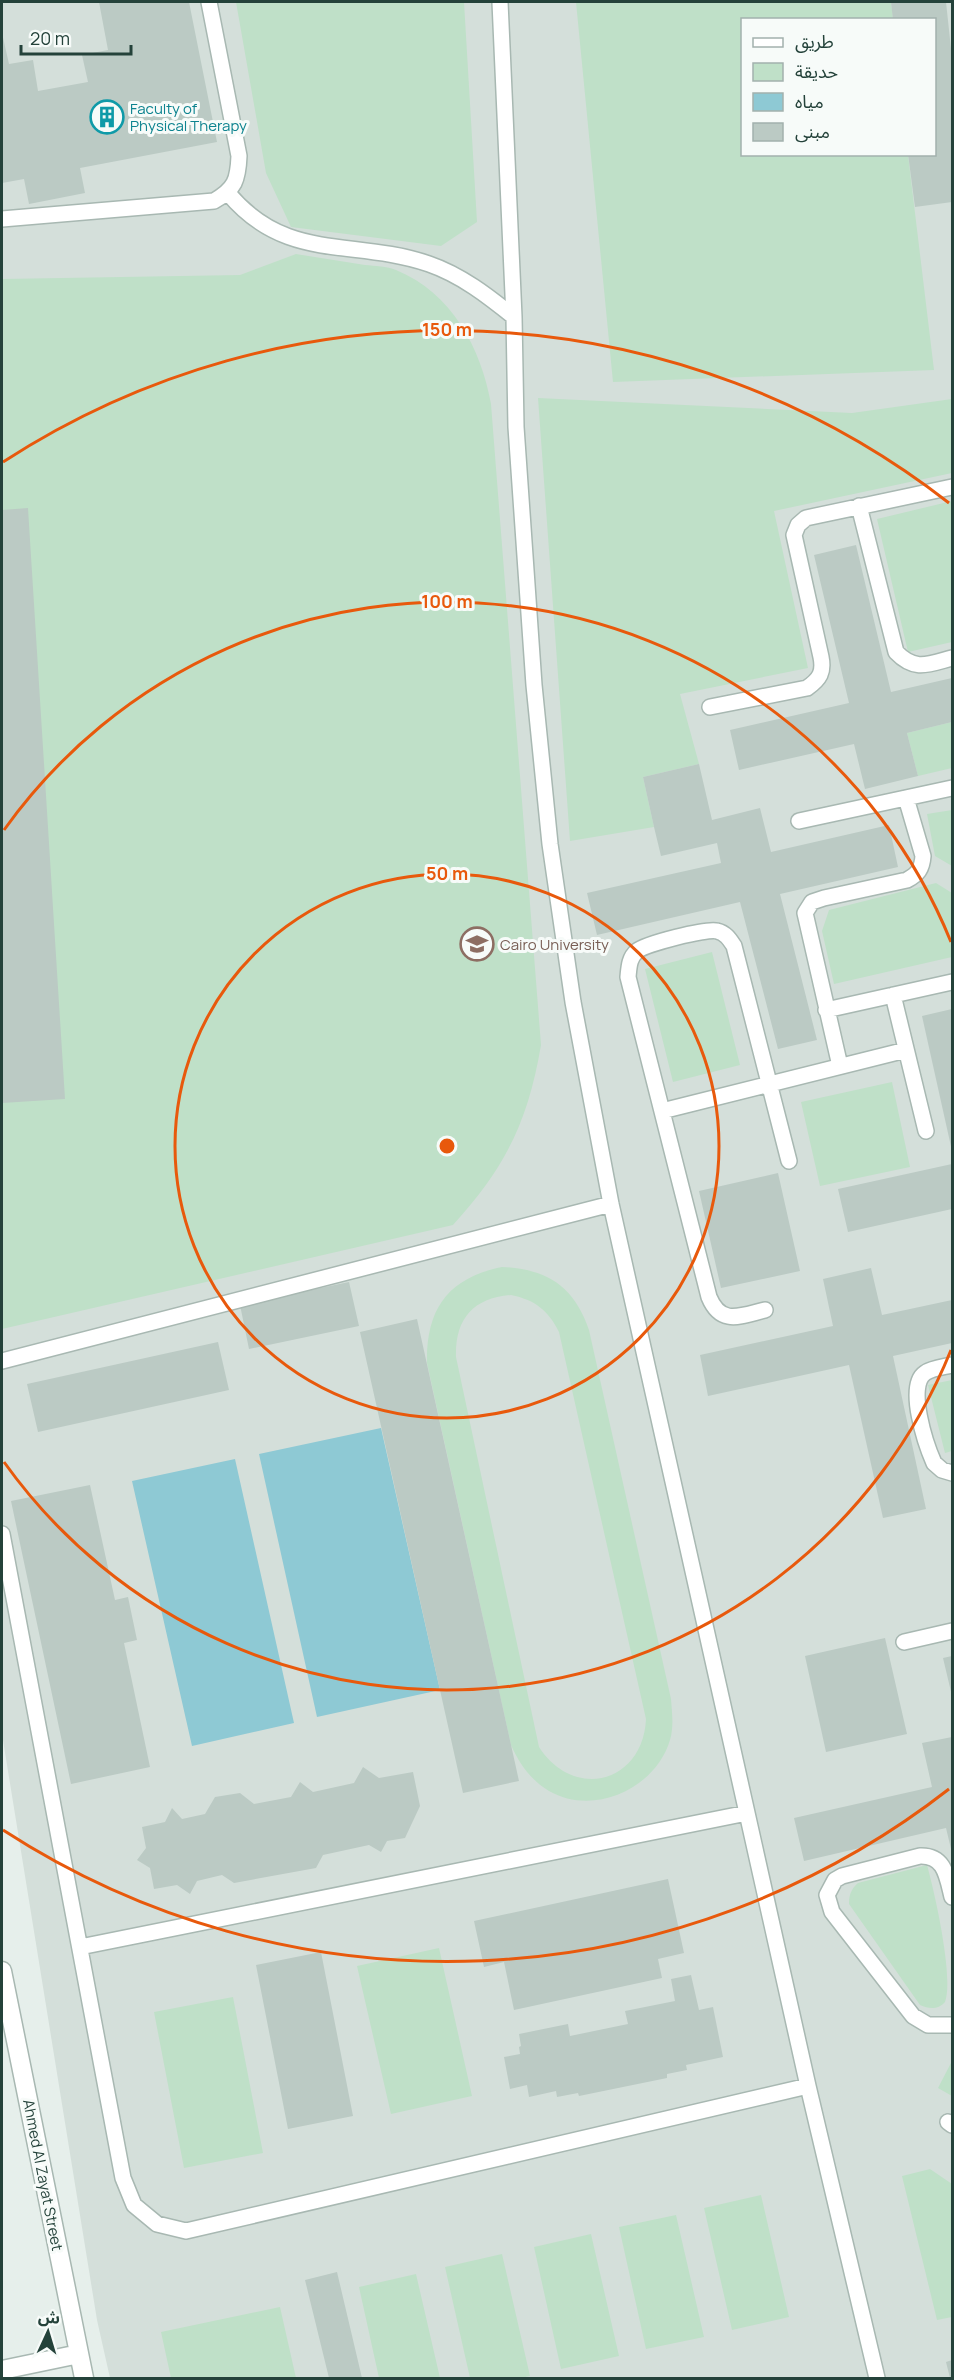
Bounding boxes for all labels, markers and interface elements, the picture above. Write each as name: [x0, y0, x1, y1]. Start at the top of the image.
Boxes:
scale bar: [21, 18, 130, 56]
legend: [741, 18, 936, 156]
text: 20 m: [30, 26, 70, 50]
text: طريق: [795, 29, 834, 53]
text: حديقة: [795, 59, 838, 83]
text: مياه: [795, 89, 824, 113]
place label: Faculty of Physical Therapy: [130, 98, 247, 136]
building icon: Faculty of Physical Therapy: [89, 99, 125, 135]
text: مبنى: [795, 119, 830, 143]
text: 150 m: [422, 317, 472, 341]
text: 100 m: [421, 589, 473, 613]
text: 50 m: [426, 861, 468, 885]
school or university icon: Cairo University: [459, 926, 495, 962]
place label: Cairo University: [500, 934, 609, 955]
centre of rings: [437, 1136, 457, 1156]
street label: Ahmed Al Zayat Street: [18, 2097, 68, 2253]
north arrow: [18, 2302, 78, 2362]
text: ش: [37, 2305, 61, 2329]

